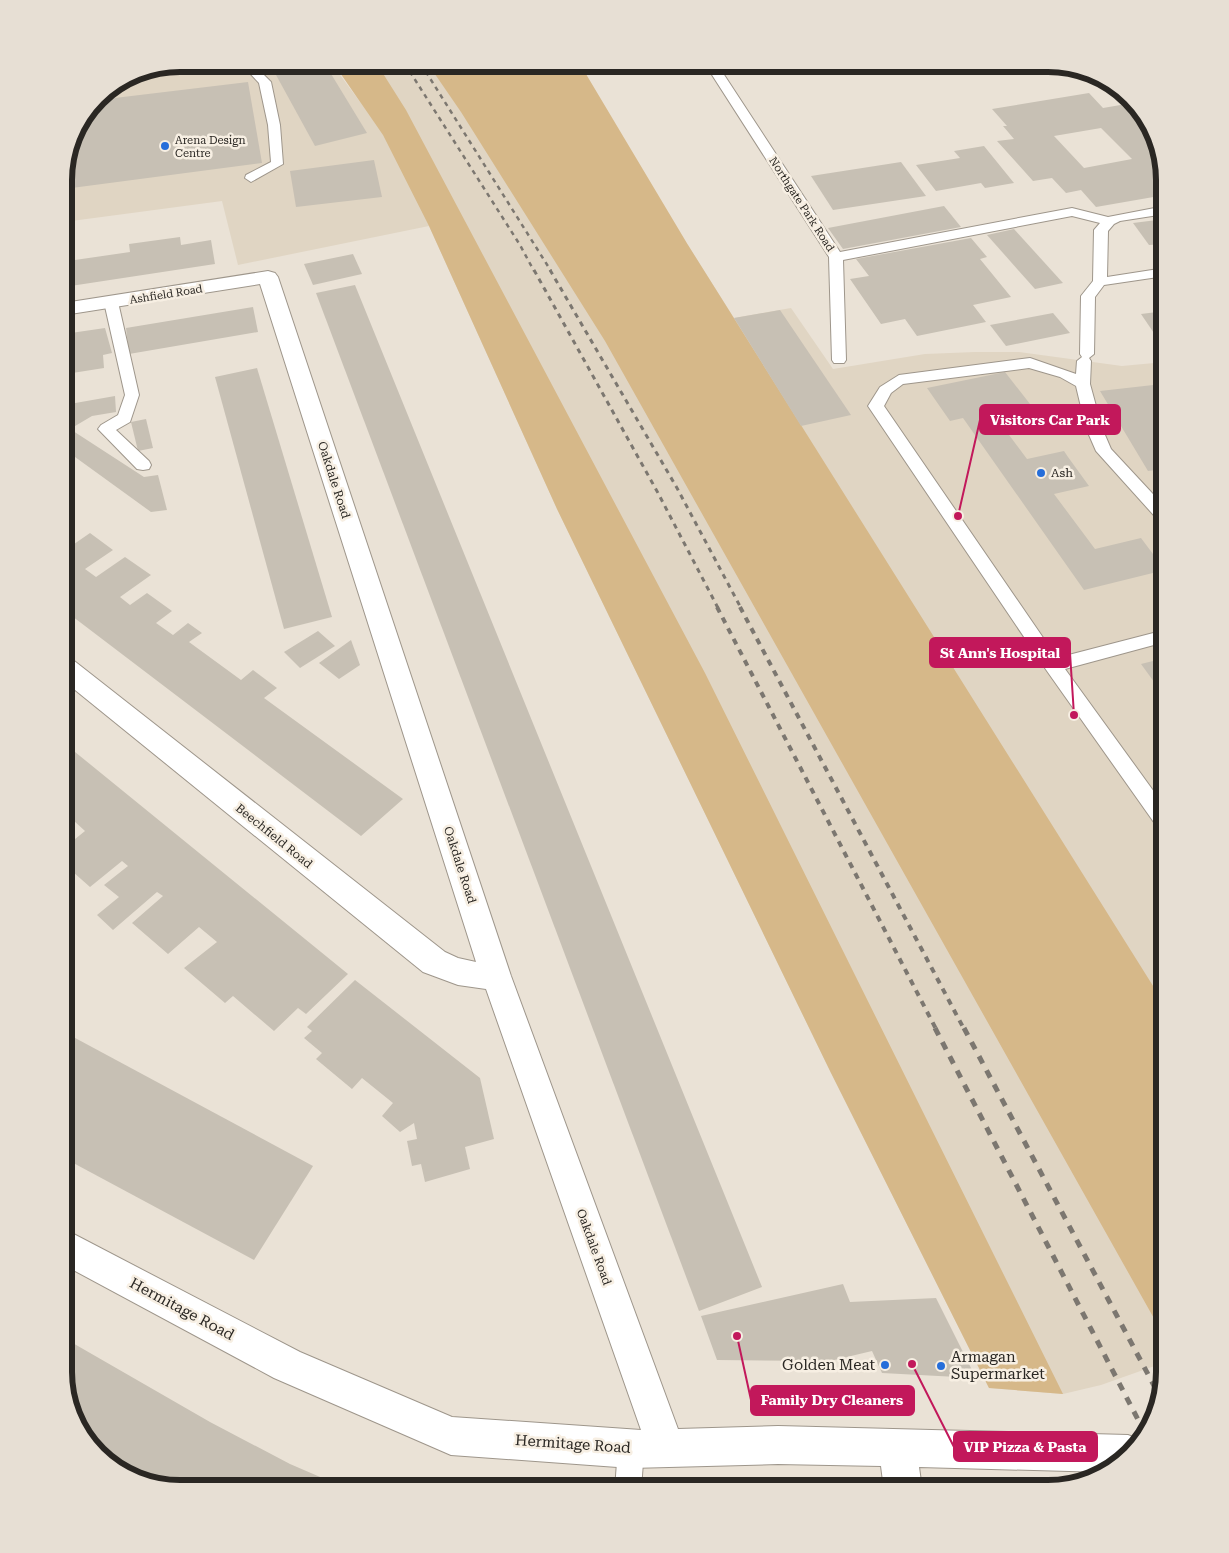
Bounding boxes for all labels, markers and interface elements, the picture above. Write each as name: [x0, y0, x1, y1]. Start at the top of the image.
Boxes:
place label: Arena Design Centre: [175, 134, 246, 160]
marker: Arena Design Centre: [159, 140, 171, 152]
street label: Northgate Park Road: [766, 155, 837, 254]
street label: Ashfield Road: [129, 282, 204, 307]
callout: Visitors Car Park: [980, 405, 1120, 434]
text: Visitors Car Park: [990, 412, 1110, 428]
street label: Oakdale Road: [315, 440, 353, 521]
place label: Ash: [1051, 466, 1073, 480]
marker: Ash: [1035, 467, 1047, 479]
callout: St Ann's Hospital: [930, 638, 1070, 667]
text: St Ann's Hospital: [940, 645, 1061, 661]
street label: Beechfield Road: [233, 801, 315, 871]
street label: Oakdale Road: [441, 825, 479, 906]
street label: Oakdale Road: [574, 1207, 614, 1287]
street label: Hermitage Road: [127, 1274, 238, 1344]
place label: Armagan Supermarket: [951, 1348, 1045, 1383]
place label: Golden Meat: [782, 1356, 875, 1374]
marker: Golden Meat: [879, 1359, 891, 1371]
marker: Armagan Supermarket: [935, 1360, 947, 1372]
callout: Family Dry Cleaners: [751, 1386, 914, 1415]
text: Family Dry Cleaners: [761, 1392, 903, 1408]
street label: Hermitage Road: [515, 1431, 632, 1457]
callout: VIP Pizza & Pasta: [954, 1432, 1097, 1461]
text: VIP Pizza & Pasta: [964, 1439, 1087, 1455]

